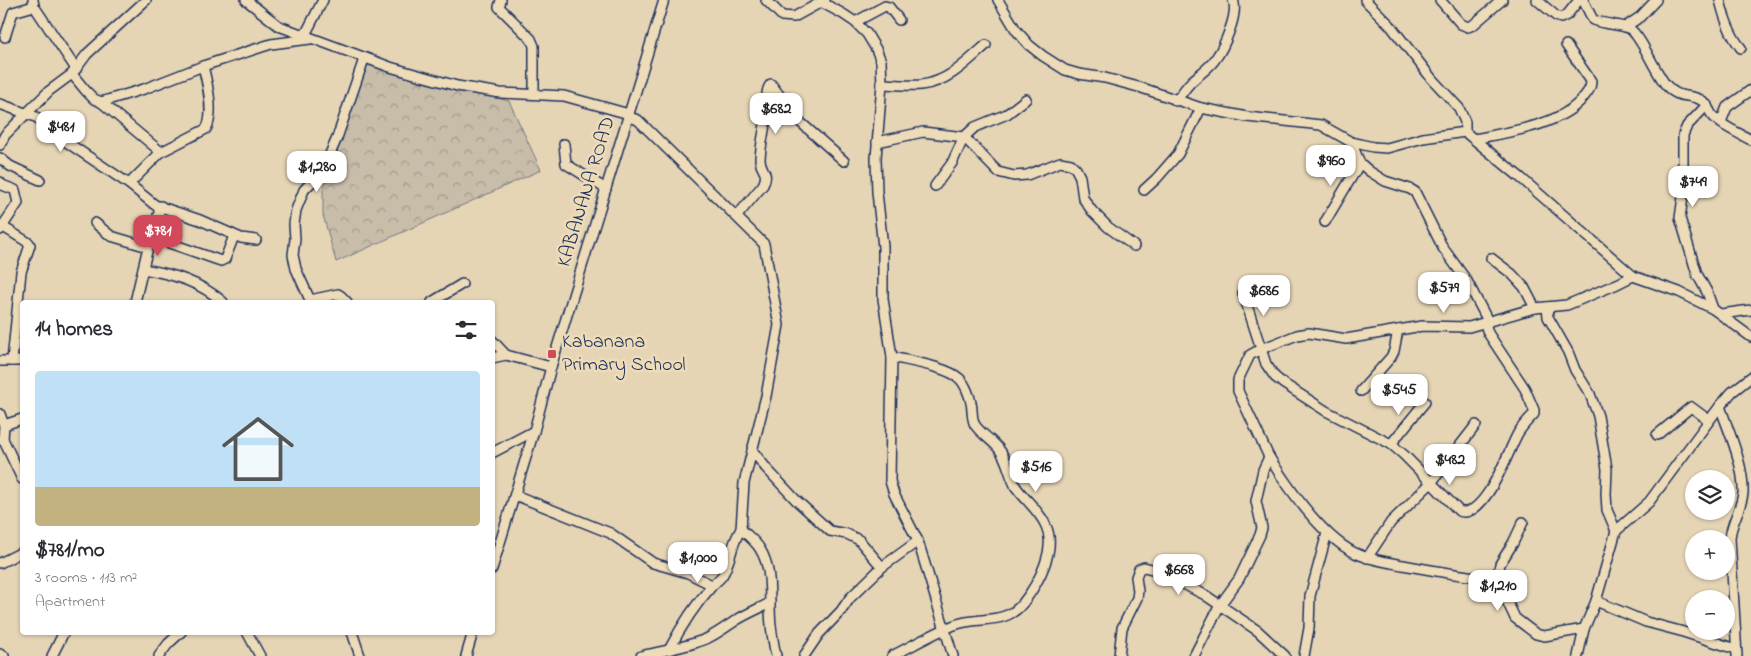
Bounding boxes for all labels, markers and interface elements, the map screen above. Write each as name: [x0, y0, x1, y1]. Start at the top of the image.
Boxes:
pin: $682: [746, 92, 806, 135]
text: $682: [761, 97, 791, 121]
pin: $481: [31, 110, 91, 153]
street label: KABANANA ROAD: [550, 113, 624, 271]
text: $481: [47, 115, 75, 139]
pin: $960: [1301, 144, 1361, 187]
text: $960: [1317, 149, 1345, 173]
pin: $1,280: [276, 150, 358, 193]
text: $1,280: [298, 155, 336, 179]
pin: $749: [1663, 166, 1723, 208]
text: $749: [1679, 170, 1707, 194]
pin: $781: [128, 214, 188, 257]
text: $781: [144, 219, 172, 243]
pin: $579: [1414, 272, 1474, 314]
pin: $686: [1234, 274, 1294, 317]
text: $579: [1429, 276, 1459, 300]
text: $686: [1249, 279, 1279, 303]
text: 14 homes: [35, 315, 113, 345]
icon: filters: [452, 316, 480, 344]
place label: Kabanana Primary School: [562, 328, 686, 380]
marker: Kabanana Primary School: [546, 348, 558, 360]
pin: $545: [1369, 374, 1429, 416]
text: $545: [1382, 378, 1416, 402]
icon: home: [213, 404, 303, 494]
pin: $482: [1420, 444, 1480, 486]
text: $482: [1435, 448, 1465, 472]
pin: $516: [1006, 450, 1066, 493]
text: $516: [1021, 455, 1051, 479]
map controls: [1685, 470, 1735, 640]
button: layers: [1685, 470, 1735, 520]
button: +: [1685, 530, 1735, 580]
text: $781/mo: [35, 536, 105, 566]
pin: $1,000: [657, 542, 739, 584]
text: $1,000: [679, 546, 717, 570]
pin: $668: [1149, 554, 1209, 596]
text: $668: [1164, 558, 1194, 582]
text: 3 rooms · 113 m²: [35, 566, 137, 590]
pin: $1,210: [1457, 570, 1539, 612]
text: $1,210: [1479, 574, 1517, 598]
text: Apartment: [35, 590, 105, 614]
button: −: [1685, 590, 1735, 640]

